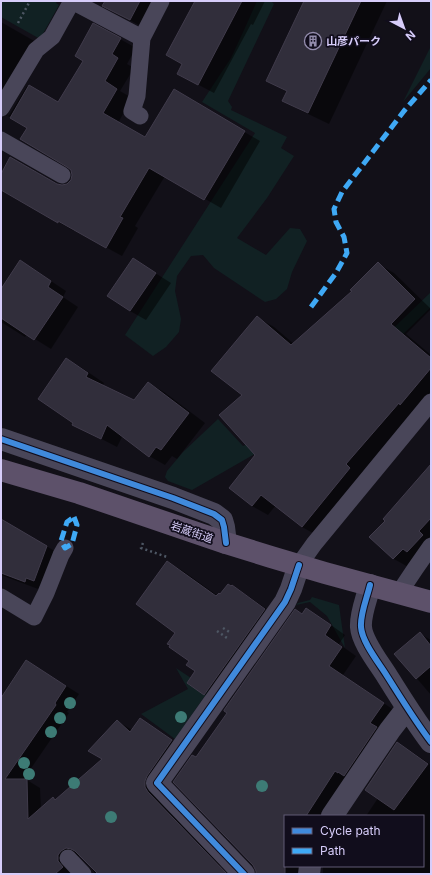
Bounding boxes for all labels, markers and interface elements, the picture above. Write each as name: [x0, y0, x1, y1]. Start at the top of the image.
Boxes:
north arrow: [384, 8, 424, 48]
text: N: [403, 28, 418, 44]
building icon: 山彦パーク: [303, 31, 323, 51]
place label: 山彦パーク: [326, 34, 381, 48]
street label: 岩蔵街道: [169, 518, 215, 546]
legend: [284, 815, 424, 867]
text: Cycle path: [320, 823, 381, 838]
text: Path: [320, 843, 345, 858]

